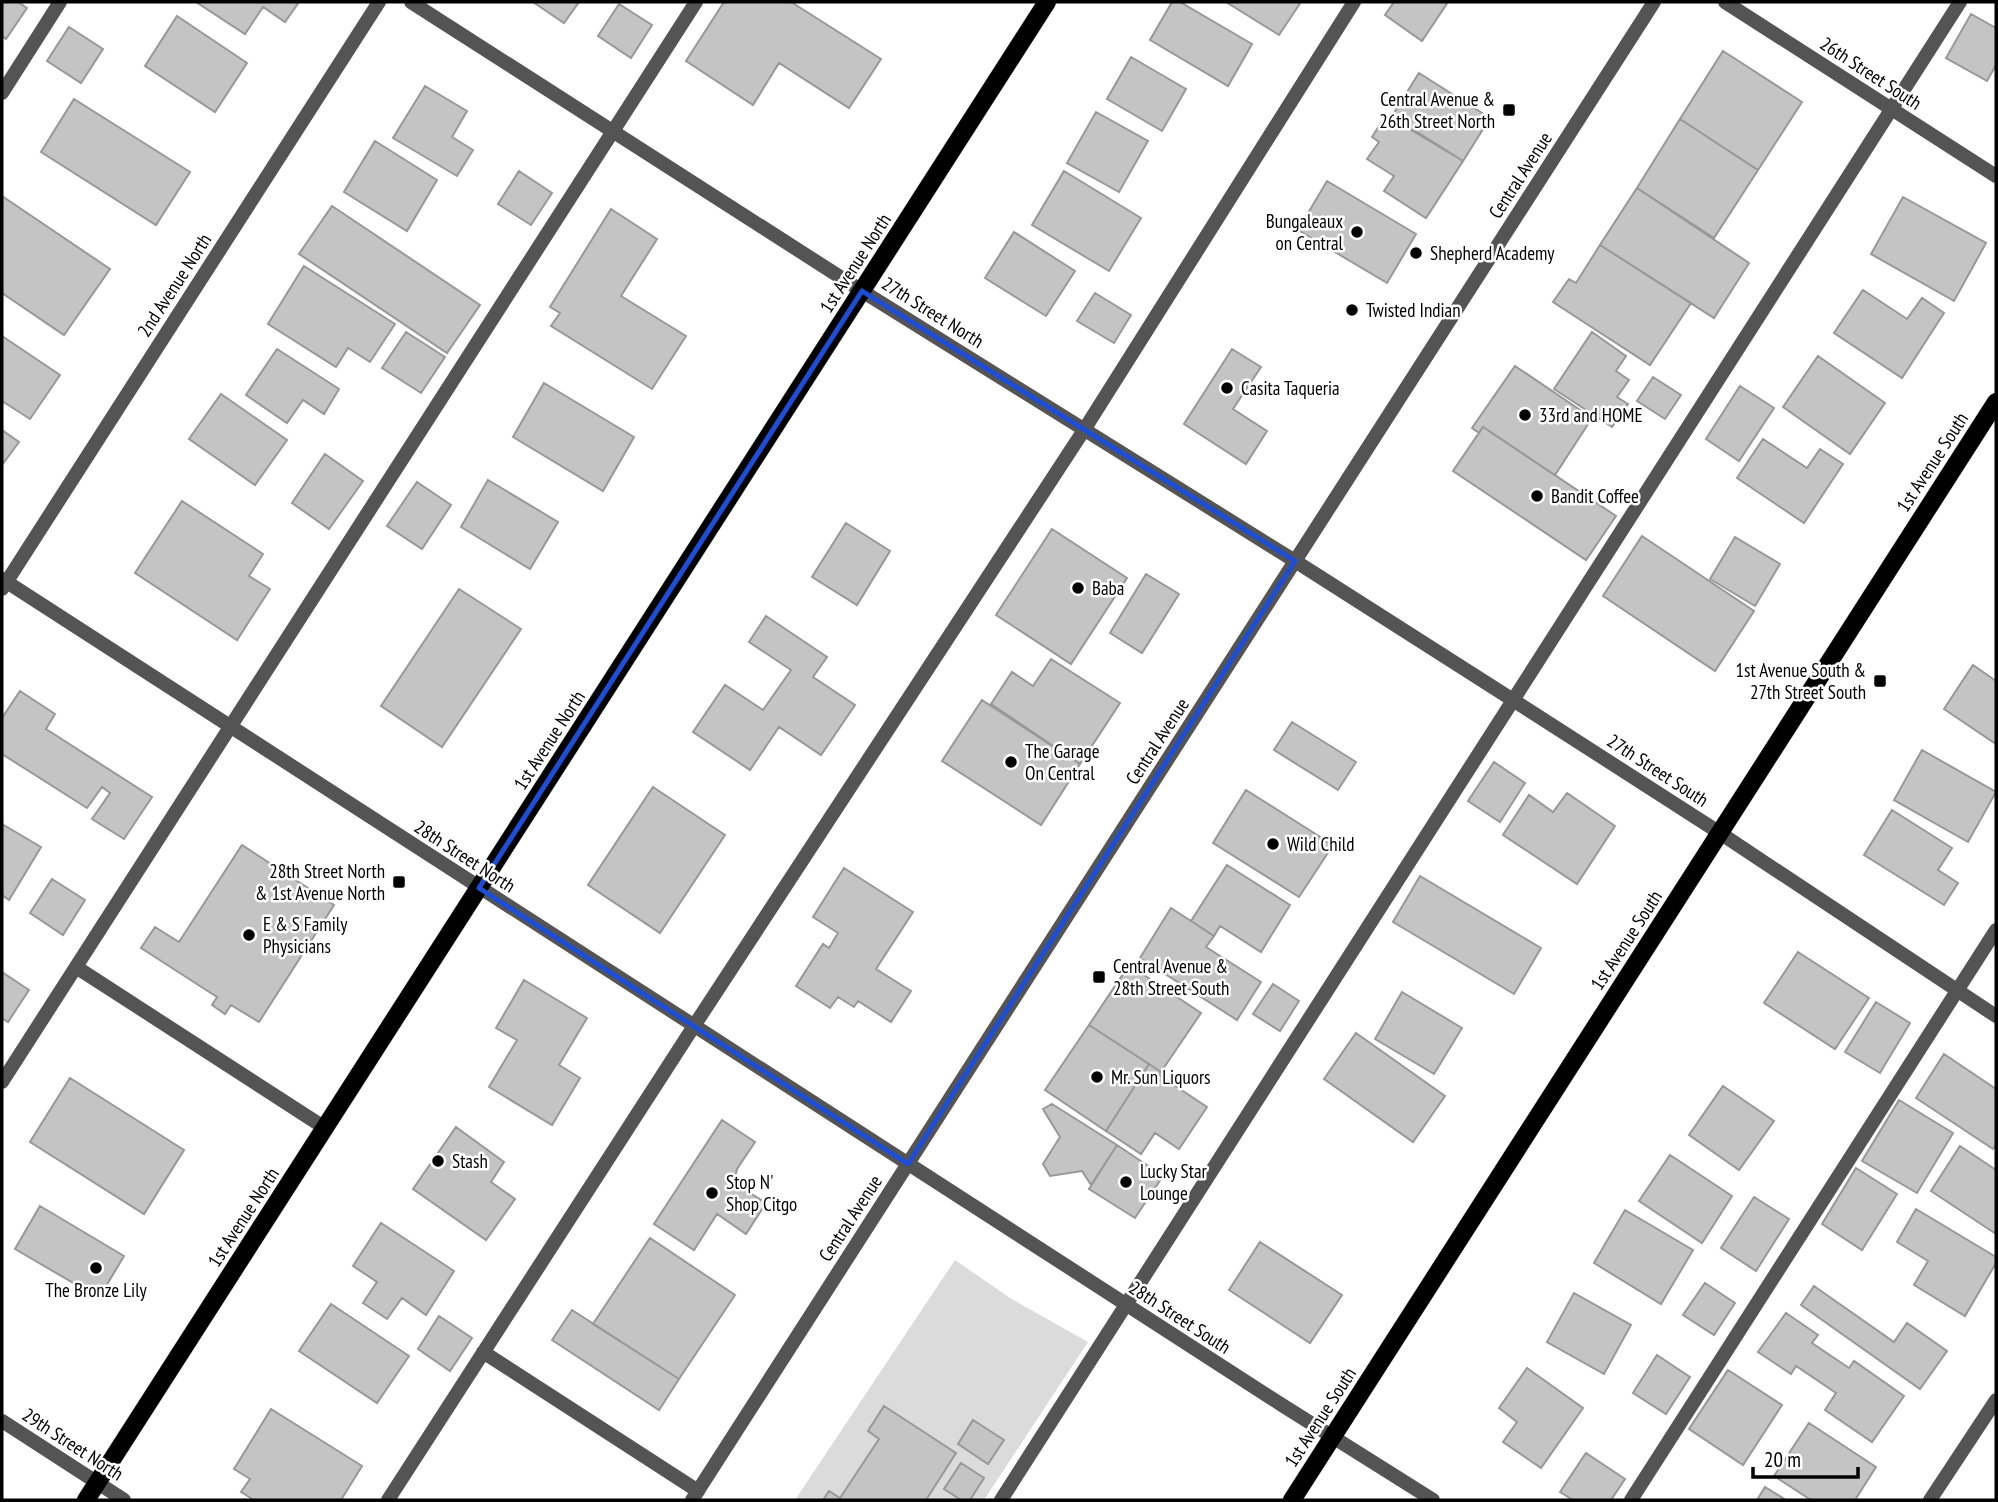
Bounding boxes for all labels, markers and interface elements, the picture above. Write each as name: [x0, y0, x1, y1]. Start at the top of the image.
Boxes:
street label: 26th Street South: [1816, 31, 1926, 115]
place label: Central Avenue & 26th Street North: [1379, 87, 1495, 133]
marker: Central Avenue & 26th Street North: [1501, 102, 1517, 118]
street label: Central Avenue: [1483, 127, 1557, 223]
street label: 1st Avenue North: [814, 209, 896, 317]
place label: Bungaleaux on Central: [1266, 209, 1344, 255]
marker: Bungaleaux on Central: [1349, 224, 1365, 240]
street label: 2nd Avenue North: [132, 229, 216, 341]
place label: Shepherd Academy: [1430, 241, 1555, 265]
marker: Shepherd Academy: [1408, 245, 1424, 261]
street label: 27th Street North: [878, 271, 988, 353]
place label: Twisted Indian: [1366, 298, 1461, 322]
marker: Twisted Indian: [1344, 302, 1360, 318]
place label: Casita Taqueria: [1241, 376, 1340, 400]
marker: Casita Taqueria: [1219, 380, 1235, 396]
place label: 33rd and HOME: [1539, 403, 1643, 427]
marker: 33rd and HOME: [1517, 407, 1533, 423]
street label: 1st Avenue South: [1891, 408, 1973, 516]
place label: Bandit Coffee: [1551, 484, 1639, 508]
marker: Bandit Coffee: [1529, 488, 1545, 504]
place label: Baba: [1092, 576, 1124, 600]
marker: Baba: [1070, 580, 1086, 596]
place label: 1st Avenue South & 27th Street South: [1736, 658, 1866, 704]
marker: 1st Avenue South & 27th Street South: [1872, 673, 1888, 689]
street label: 1st Avenue North: [508, 686, 590, 794]
street label: Central Avenue: [1120, 693, 1194, 789]
street label: 27th Street South: [1603, 728, 1713, 812]
place label: The Garage On Central: [1025, 739, 1100, 785]
marker: The Garage On Central: [1003, 754, 1019, 770]
street label: 28th Street North: [410, 814, 520, 898]
place label: Wild Child: [1287, 832, 1354, 856]
marker: Wild Child: [1265, 836, 1281, 852]
place label: 28th Street North & 1st Avenue North: [255, 859, 385, 905]
marker: 28th Street North & 1st Avenue North: [391, 874, 407, 890]
street label: 1st Avenue South: [1585, 886, 1667, 994]
place label: E & S Family Physicians: [263, 912, 348, 958]
marker: E & S Family Physicians: [241, 927, 257, 943]
place label: Central Avenue & 28th Street South: [1113, 954, 1229, 1000]
marker: Central Avenue & 28th Street South: [1091, 969, 1107, 985]
place label: Mr. Sun Liquors: [1111, 1065, 1211, 1089]
marker: Mr. Sun Liquors: [1089, 1069, 1105, 1085]
place label: Stash: [452, 1149, 488, 1173]
marker: Stash: [430, 1153, 446, 1169]
place label: Lucky Star Lounge: [1140, 1159, 1208, 1205]
street label: 1st Avenue North: [202, 1163, 284, 1271]
place label: Stop N' Shop Citgo: [726, 1170, 797, 1216]
street label: Central Avenue: [813, 1170, 887, 1266]
marker: Lucky Star Lounge: [1118, 1174, 1134, 1190]
marker: Stop N' Shop Citgo: [704, 1185, 720, 1201]
marker: The Bronze Lily: [88, 1260, 104, 1276]
street label: 28th Street South: [1125, 1275, 1235, 1359]
place label: The Bronze Lily: [45, 1278, 148, 1302]
street label: 1st Avenue South: [1279, 1363, 1361, 1471]
street label: 29th Street North: [18, 1402, 128, 1486]
scale bar: [1753, 1436, 1858, 1480]
text: 20 m: [1764, 1446, 1801, 1473]

